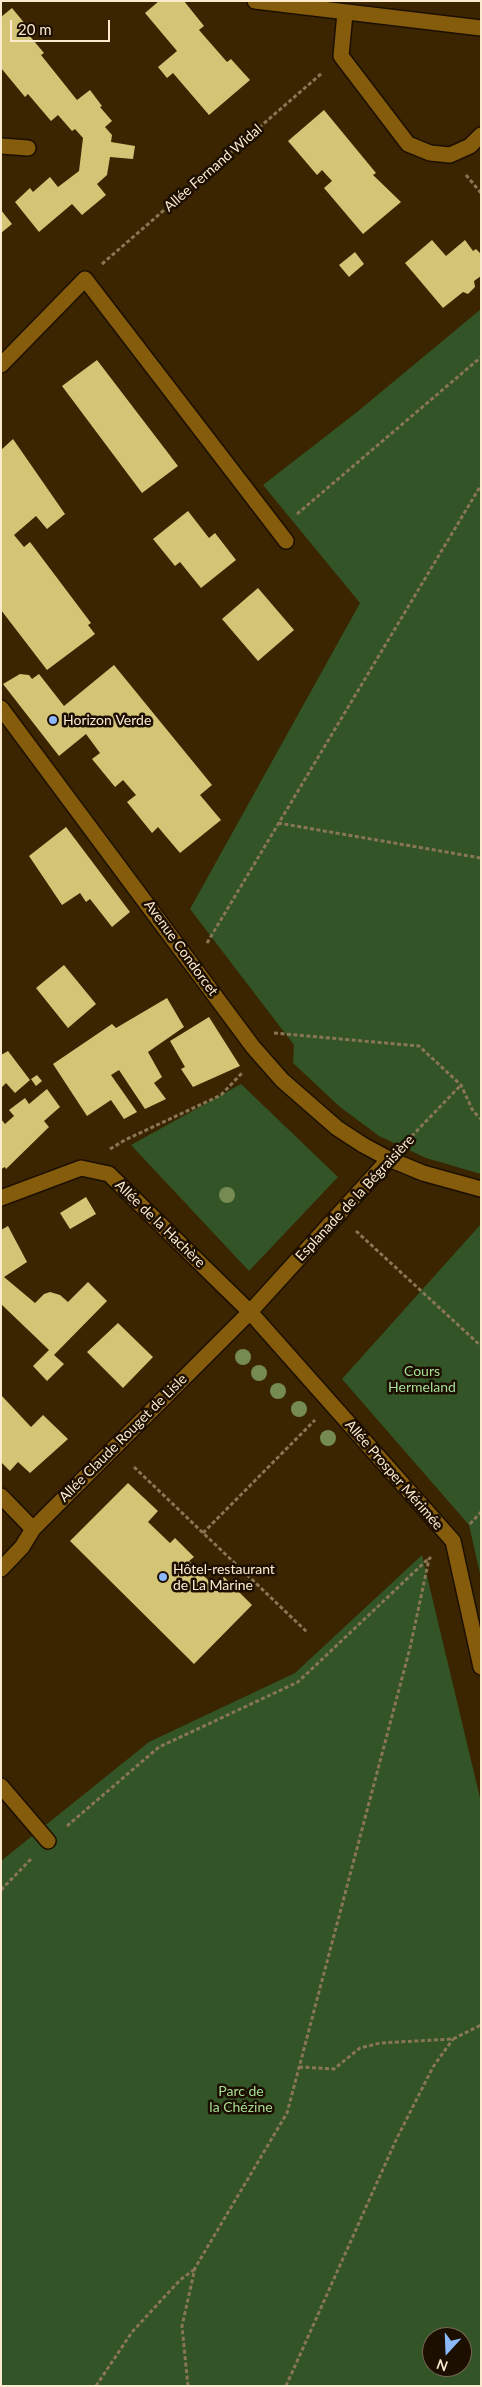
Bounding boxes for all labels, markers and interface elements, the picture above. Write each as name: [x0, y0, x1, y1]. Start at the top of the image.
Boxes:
scale bar: [12, 10, 112, 42]
text: 20 m: [18, 20, 52, 38]
street label: Allée Fernand Widal: [161, 121, 265, 215]
place label: Horizon Verde: [63, 712, 151, 728]
marker: Horizon Verde: [47, 714, 59, 726]
street label: Avenue Condorcet: [141, 897, 221, 999]
street label: Esplanade de la Bégraisière: [292, 1131, 418, 1265]
street label: Allée de la Hachère: [112, 1177, 208, 1271]
park label: Cours Hermeland: [388, 1363, 456, 1395]
street label: Allée Claude Rouget de Lisle: [56, 1371, 190, 1505]
street label: Allée Prosper Mérimée: [342, 1417, 446, 1533]
place label: Hôtel-restaurant de La Marine: [173, 1561, 275, 1594]
marker: Hôtel-restaurant de La Marine: [157, 1571, 169, 1583]
park label: Parc de la Chézine: [209, 2083, 273, 2116]
north arrow: [422, 2327, 472, 2377]
text: N: [434, 2356, 450, 2375]

